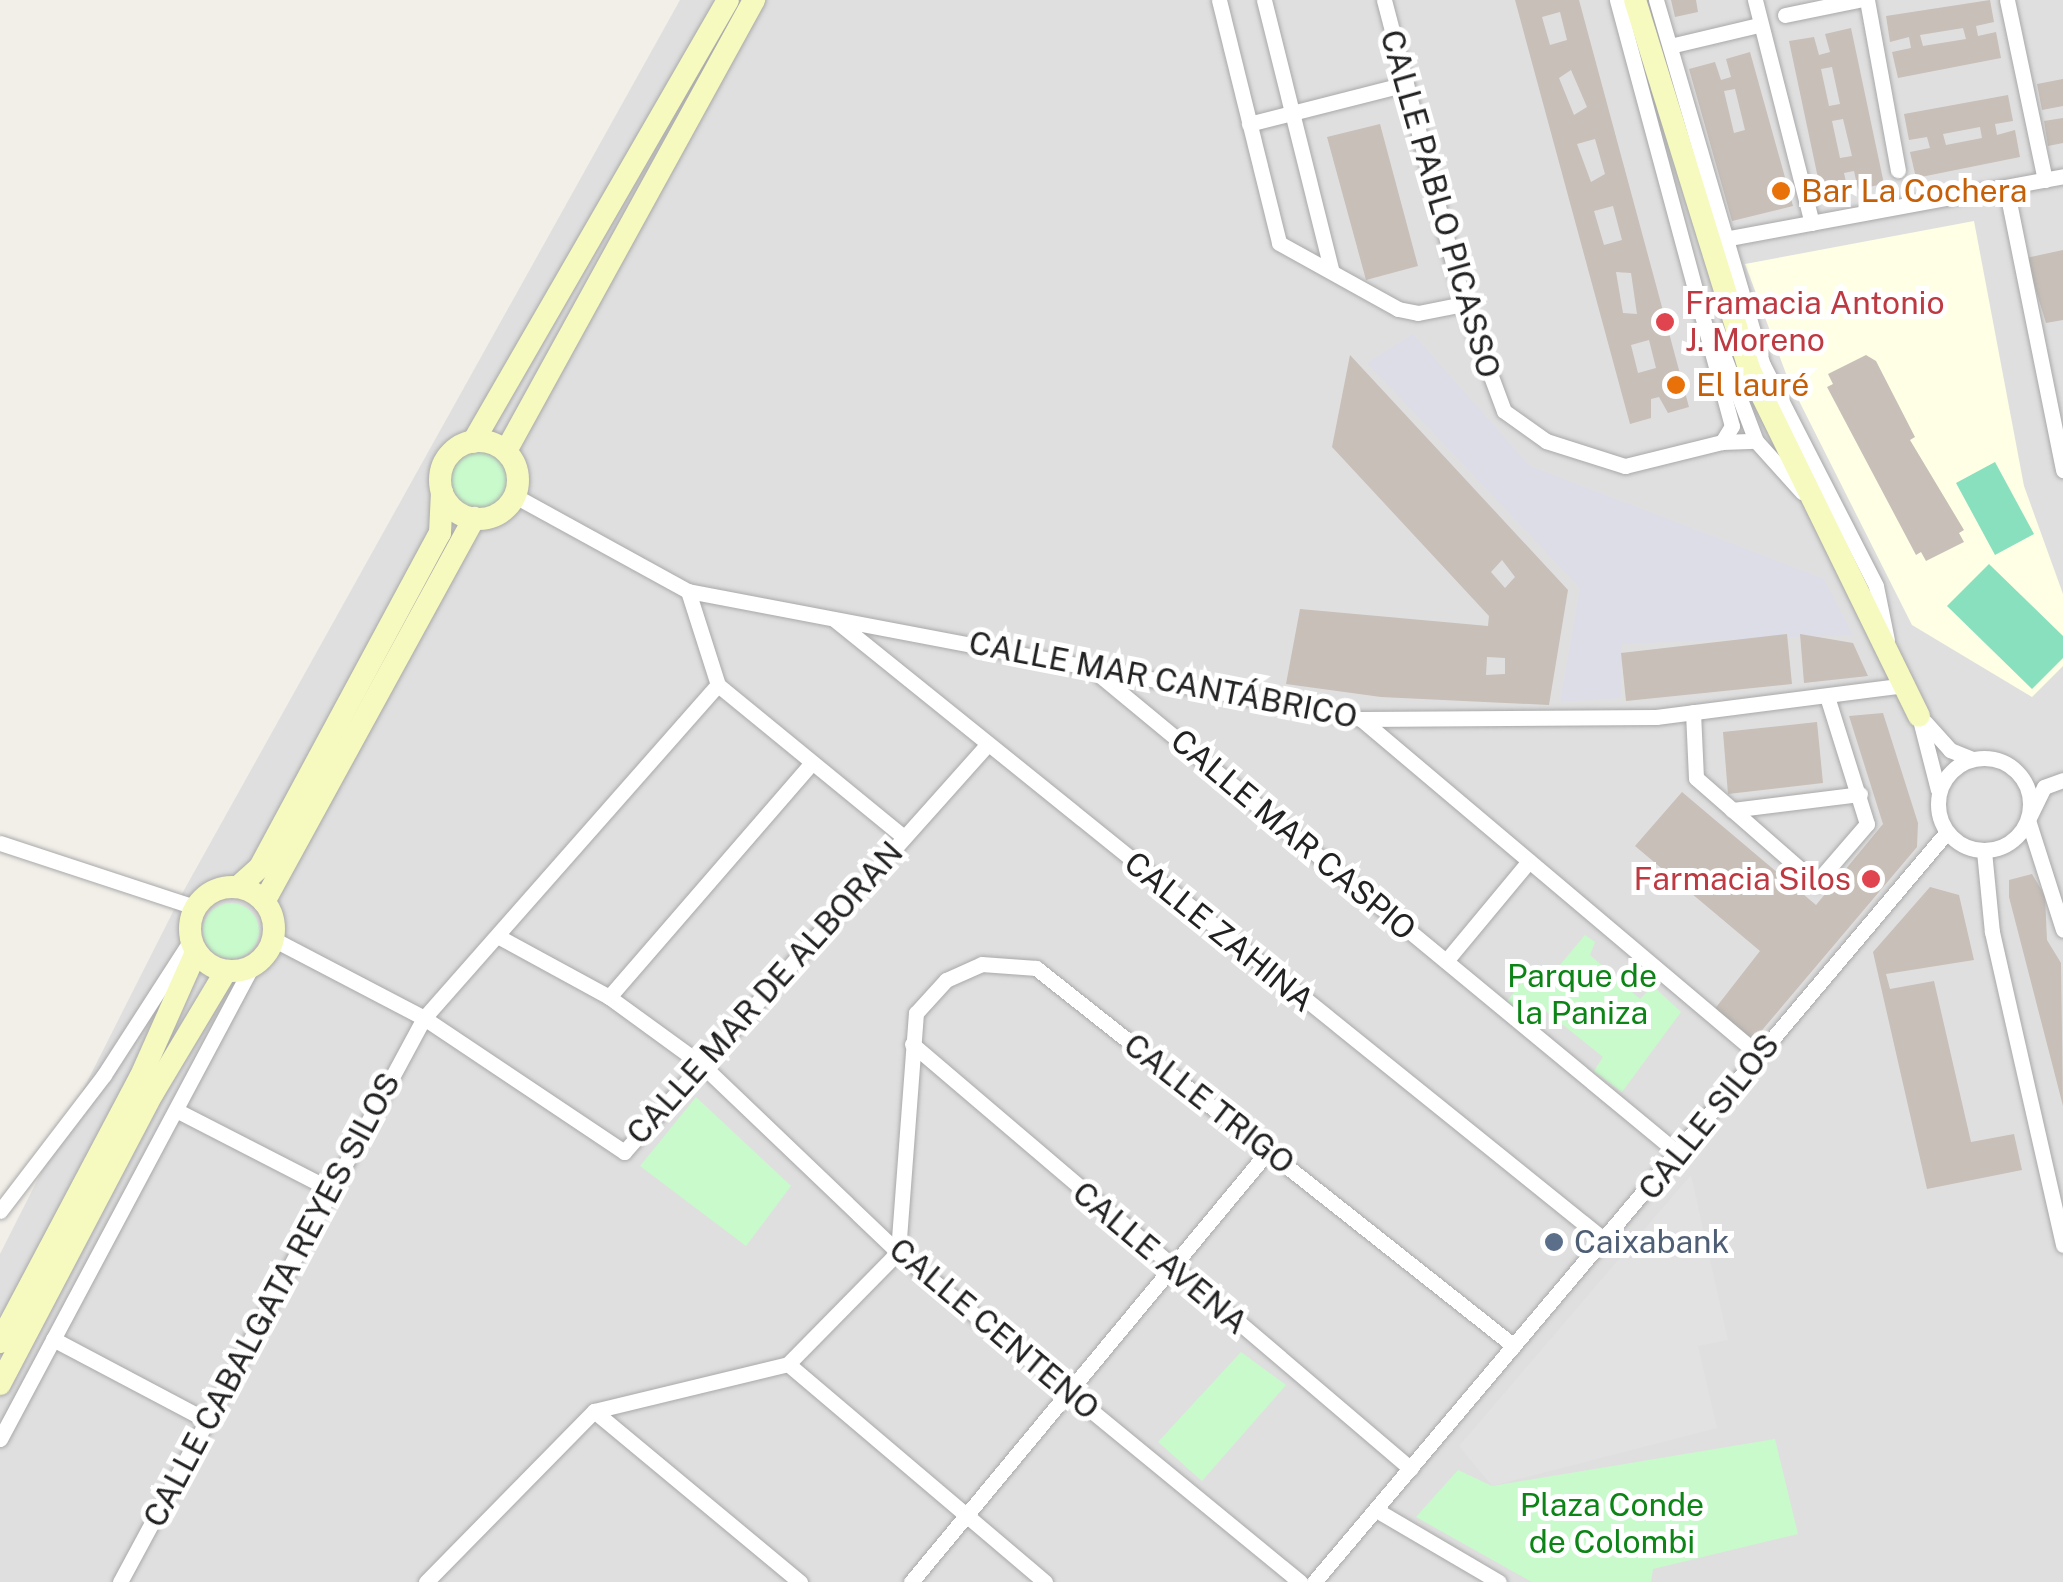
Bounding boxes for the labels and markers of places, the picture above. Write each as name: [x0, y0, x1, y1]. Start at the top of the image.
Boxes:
place label: Bar La Cochera: [1801, 172, 2027, 210]
marker: Bar La Cochera: [1770, 180, 1792, 202]
place label: Framacia Antonio J. Moreno: [1685, 285, 1945, 360]
marker: Framacia Antonio J. Moreno: [1654, 311, 1676, 333]
place label: El lauré: [1696, 366, 1809, 404]
marker: El lauré: [1665, 374, 1687, 396]
place label: Farmacia Silos: [1634, 860, 1851, 898]
marker: Farmacia Silos: [1860, 868, 1882, 890]
place label: Caixabank: [1574, 1223, 1730, 1261]
marker: Caixabank: [1543, 1231, 1565, 1253]

